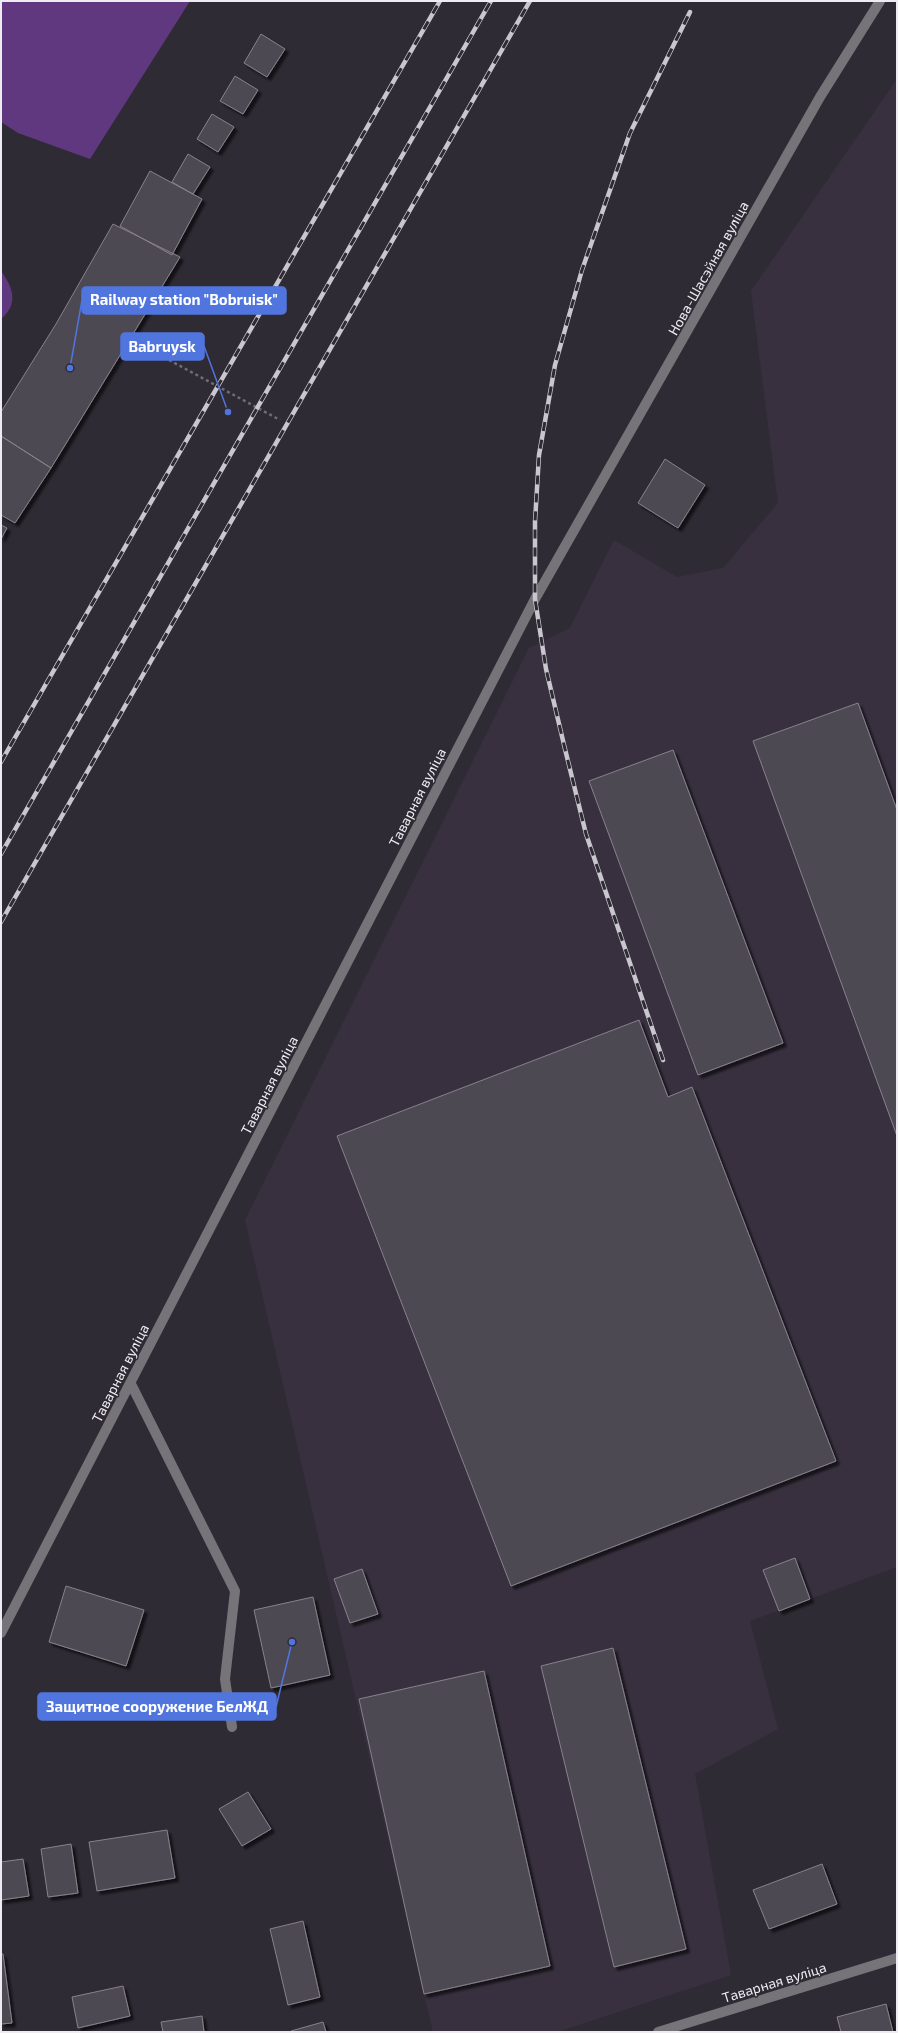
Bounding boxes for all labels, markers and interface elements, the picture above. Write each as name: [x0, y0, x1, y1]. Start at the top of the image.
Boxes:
street label: Нова-Шасэйная вуліца: [664, 198, 752, 338]
callout: Railway station "Bobruisk": [82, 287, 286, 314]
text: Railway station "Bobruisk": [90, 290, 278, 309]
callout: Babruysk: [121, 333, 204, 360]
text: Babruysk: [128, 337, 196, 356]
street label: Таварная вуліца: [385, 745, 449, 849]
street label: Таварная вуліца: [237, 1033, 301, 1137]
street label: Таварная вуліца: [88, 1321, 152, 1425]
callout: Защитное сооружение БелЖД: [38, 1693, 276, 1720]
text: Защитное сооружение БелЖД: [46, 1697, 268, 1715]
street label: Таварная вуліца: [720, 1958, 828, 2006]

